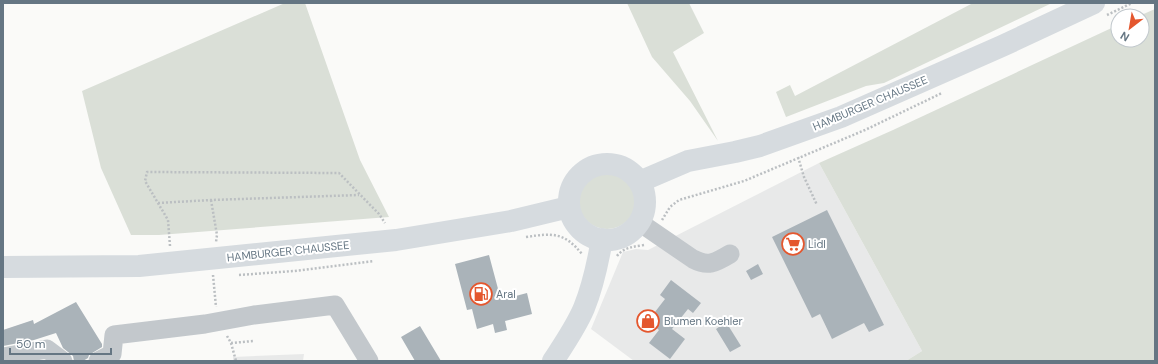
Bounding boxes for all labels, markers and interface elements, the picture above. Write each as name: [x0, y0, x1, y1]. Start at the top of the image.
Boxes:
north arrow: [1110, 8, 1150, 48]
text: N: [1118, 29, 1132, 45]
street label: HAMBURGER CHAUSSEE: [811, 72, 929, 134]
supermarket icon: Lidl: [780, 231, 806, 257]
place label: Lidl: [808, 237, 826, 251]
street label: HAMBURGER CHAUSSEE: [226, 238, 350, 264]
fuel station icon: Aral: [468, 281, 494, 307]
place label: Aral: [496, 287, 516, 301]
shop icon: Blumen Koehler: [635, 308, 661, 334]
place label: Blumen Koehler: [664, 314, 743, 328]
scale bar: [10, 330, 111, 356]
text: 50 m: [16, 336, 45, 352]

